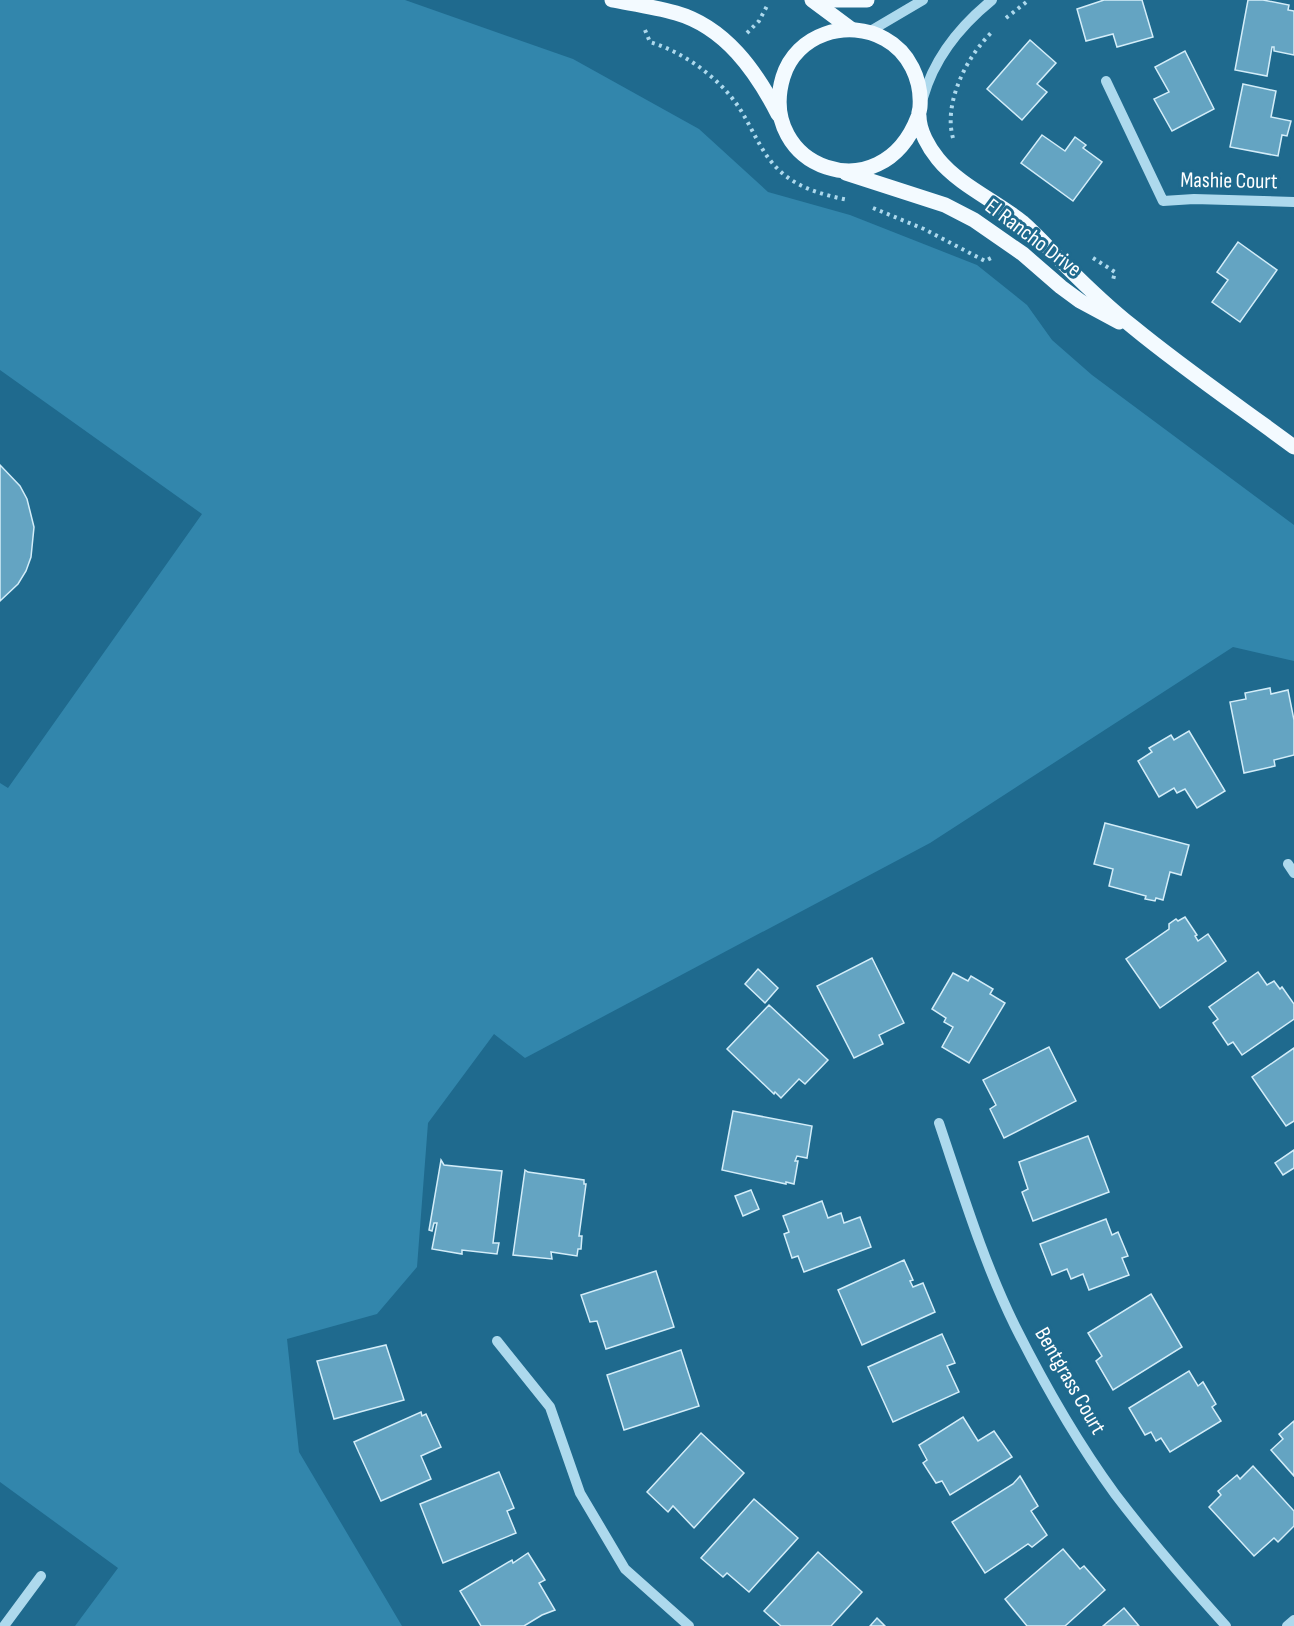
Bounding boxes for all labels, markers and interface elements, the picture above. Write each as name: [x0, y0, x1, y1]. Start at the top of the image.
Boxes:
street label: Mashie Court: [1180, 167, 1278, 195]
street label: El Rancho Drive: [979, 193, 1087, 283]
street label: Bentgrass Court: [1028, 1323, 1112, 1440]

